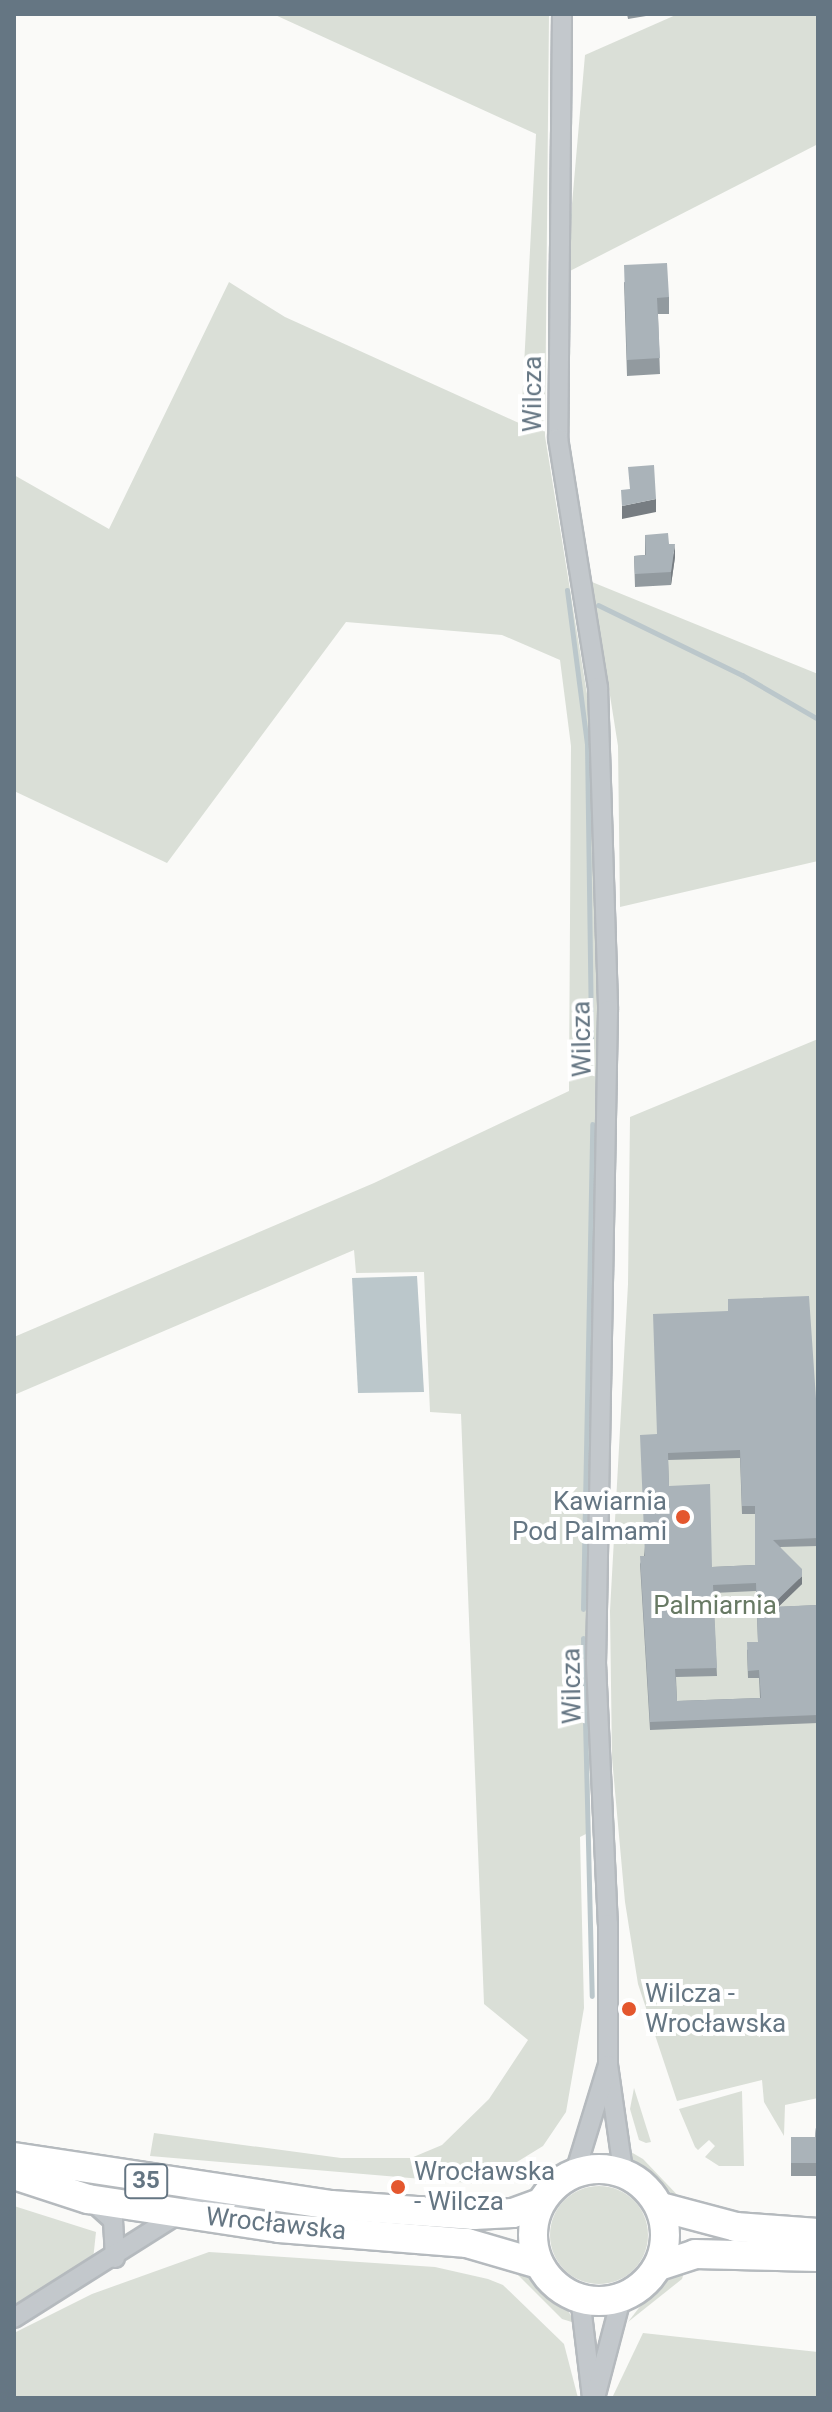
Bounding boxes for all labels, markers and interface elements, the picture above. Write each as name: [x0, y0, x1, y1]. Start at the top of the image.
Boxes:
street label: Wilcza: [517, 356, 549, 432]
street label: Wilcza: [566, 1001, 598, 1077]
place label: Kawiarnia Pod Palmami: [512, 1486, 667, 1548]
marker: Kawiarnia Pod Palmami: [674, 1508, 692, 1526]
park label: Palmiarnia: [653, 1590, 777, 1622]
street label: Wilcza: [556, 1648, 588, 1724]
place label: Wilcza - Wrocławska: [645, 1978, 786, 2040]
marker: Wilcza - Wrocławska: [620, 2000, 638, 2018]
place label: Wrocławska - Wilcza: [414, 2156, 555, 2218]
road number: 35: [124, 2161, 168, 2201]
marker: Wrocławska - Wilcza: [389, 2178, 407, 2196]
street label: Wrocławska: [204, 2201, 348, 2247]

